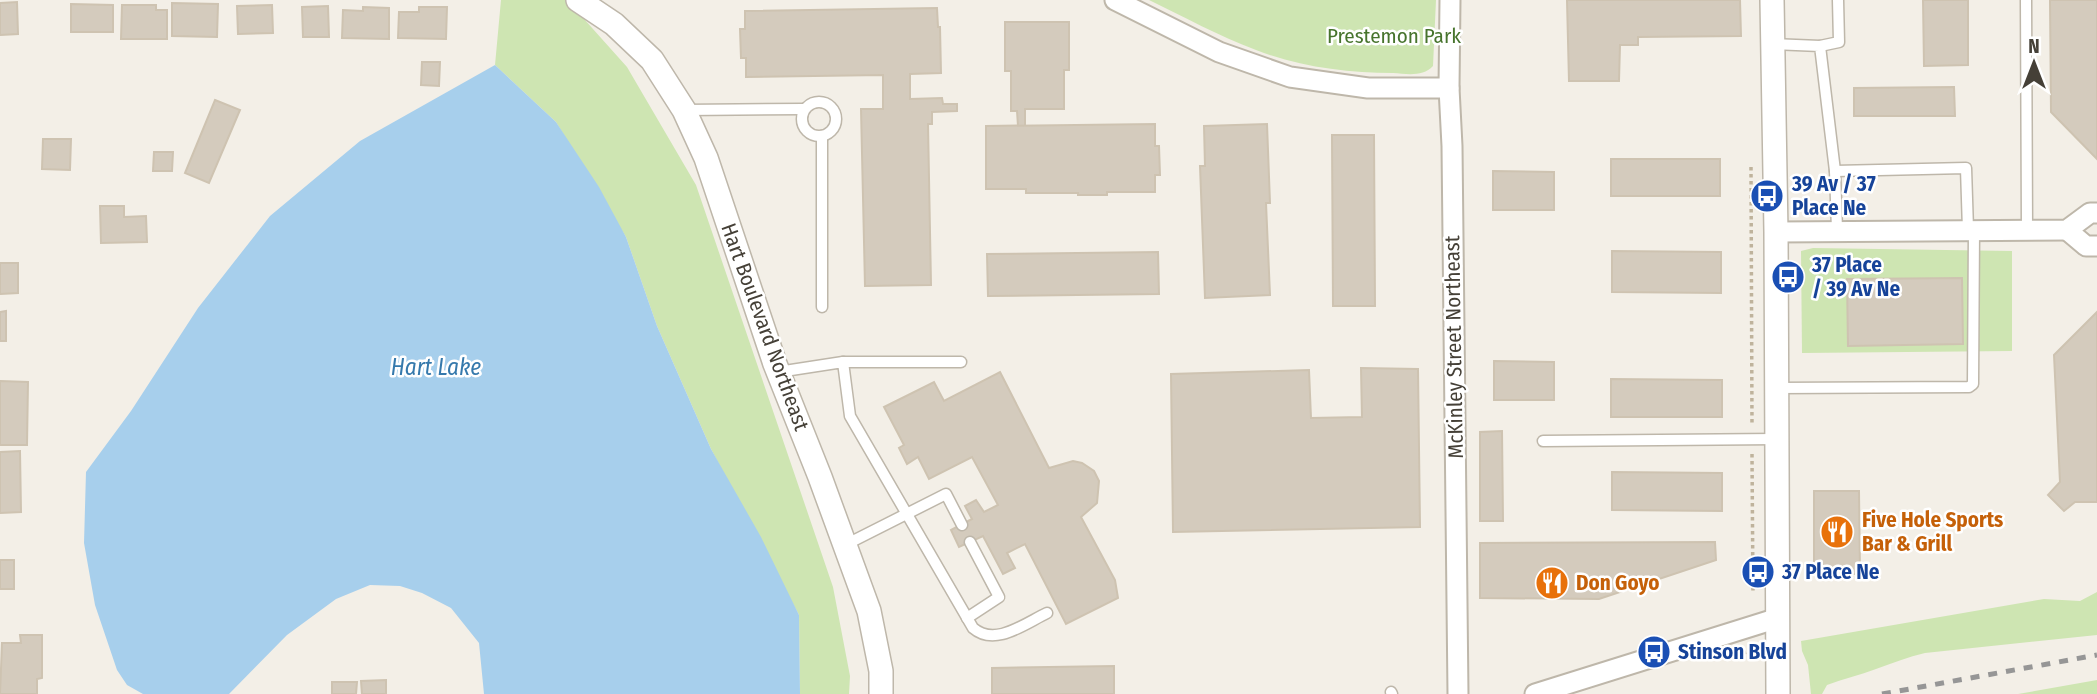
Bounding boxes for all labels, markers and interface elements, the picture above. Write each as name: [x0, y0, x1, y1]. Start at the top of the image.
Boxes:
park label: Prestemon Park: [1327, 23, 1461, 49]
north arrow: [1999, 28, 2069, 98]
text: N: [2028, 35, 2040, 58]
place label: 39 Av / 37 Place Ne: [1791, 171, 1876, 221]
bus stop icon: 39 Av / 37 Place Ne: [1748, 177, 1786, 215]
street label: Hart Boulevard Northeast: [715, 220, 815, 434]
street label: McKinley Street Northeast: [1439, 235, 1469, 459]
place label: 37 Place / 39 Av Ne: [1811, 252, 1900, 302]
bus stop icon: 37 Place / 39 Av Ne: [1769, 258, 1807, 296]
water label: Hart Lake: [391, 353, 481, 381]
place label: Five Hole Sports Bar & Grill: [1862, 507, 2003, 557]
restaurant icon: Five Hole Sports Bar & Grill: [1818, 513, 1856, 551]
bus stop icon: 37 Place Ne: [1739, 553, 1777, 591]
place label: 37 Place Ne: [1781, 559, 1880, 585]
restaurant icon: Don Goyo: [1533, 564, 1571, 602]
place label: Don Goyo: [1576, 570, 1660, 596]
bus stop icon: Stinson Blvd: [1635, 633, 1673, 671]
place label: Stinson Blvd: [1678, 639, 1787, 665]

